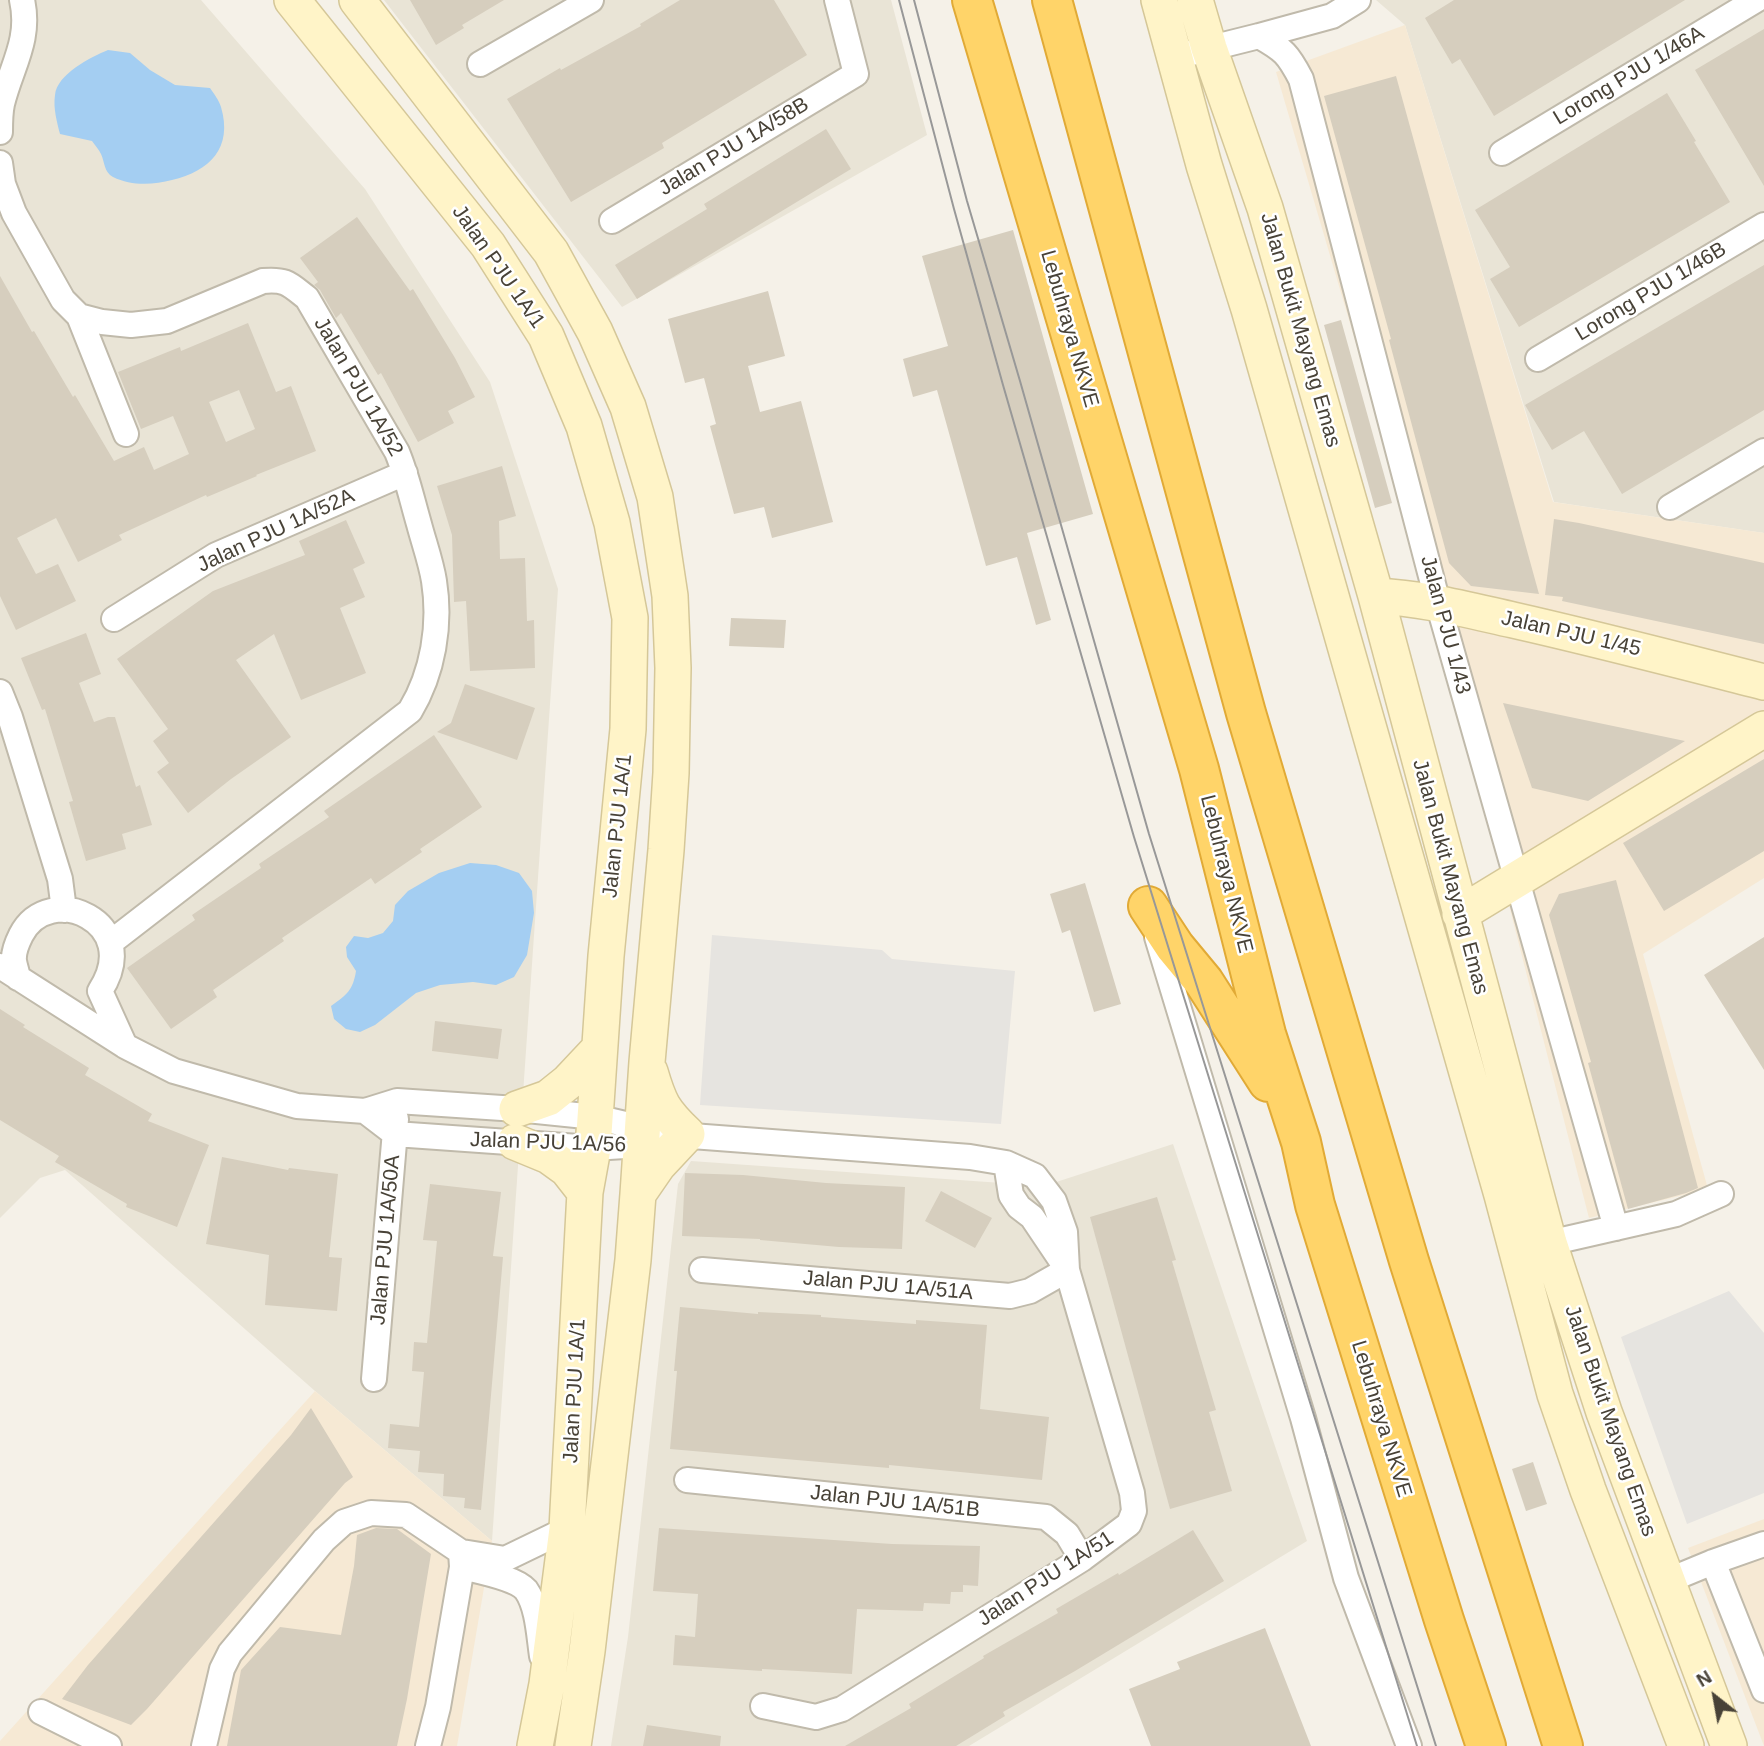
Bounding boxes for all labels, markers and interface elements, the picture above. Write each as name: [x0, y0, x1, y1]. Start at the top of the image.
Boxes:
street label: Lorong PJU 1/46A: [1549, 21, 1709, 131]
street label: Jalan PJU 1A/58B: [654, 92, 814, 202]
street label: Jalan PJU 1A/1: [446, 200, 550, 334]
street label: Jalan Bukit Mayang Emas: [1254, 210, 1346, 450]
street label: Lorong PJU 1/46B: [1571, 237, 1731, 347]
street label: Lebuhraya NKVE: [1035, 248, 1103, 410]
street label: Jalan PJU 1A/52: [308, 313, 408, 461]
street label: Jalan PJU 1A/52A: [193, 484, 359, 578]
street label: Jalan PJU 1/43: [1414, 553, 1476, 697]
street label: Jalan PJU 1/45: [1499, 606, 1643, 662]
street label: Jalan PJU 1A/1: [598, 753, 638, 899]
street label: Jalan Bukit Mayang Emas: [1406, 756, 1494, 998]
street label: Lebuhraya NKVE: [1194, 792, 1258, 956]
street label: Jalan PJU 1A/56: [469, 1128, 627, 1158]
street label: Jalan PJU 1A/50A: [366, 1154, 406, 1326]
street label: Jalan PJU 1A/51A: [802, 1266, 974, 1306]
street label: Jalan Bukit Mayang Emas: [1559, 1302, 1661, 1540]
street label: Jalan PJU 1A/1: [559, 1318, 591, 1464]
street label: Lebuhraya NKVE: [1345, 1338, 1417, 1500]
street label: Jalan PJU 1A/51B: [809, 1481, 981, 1523]
street label: Jalan PJU 1A/51: [974, 1526, 1118, 1632]
north arrow: [1680, 1662, 1750, 1732]
text: N: [1693, 1666, 1715, 1691]

